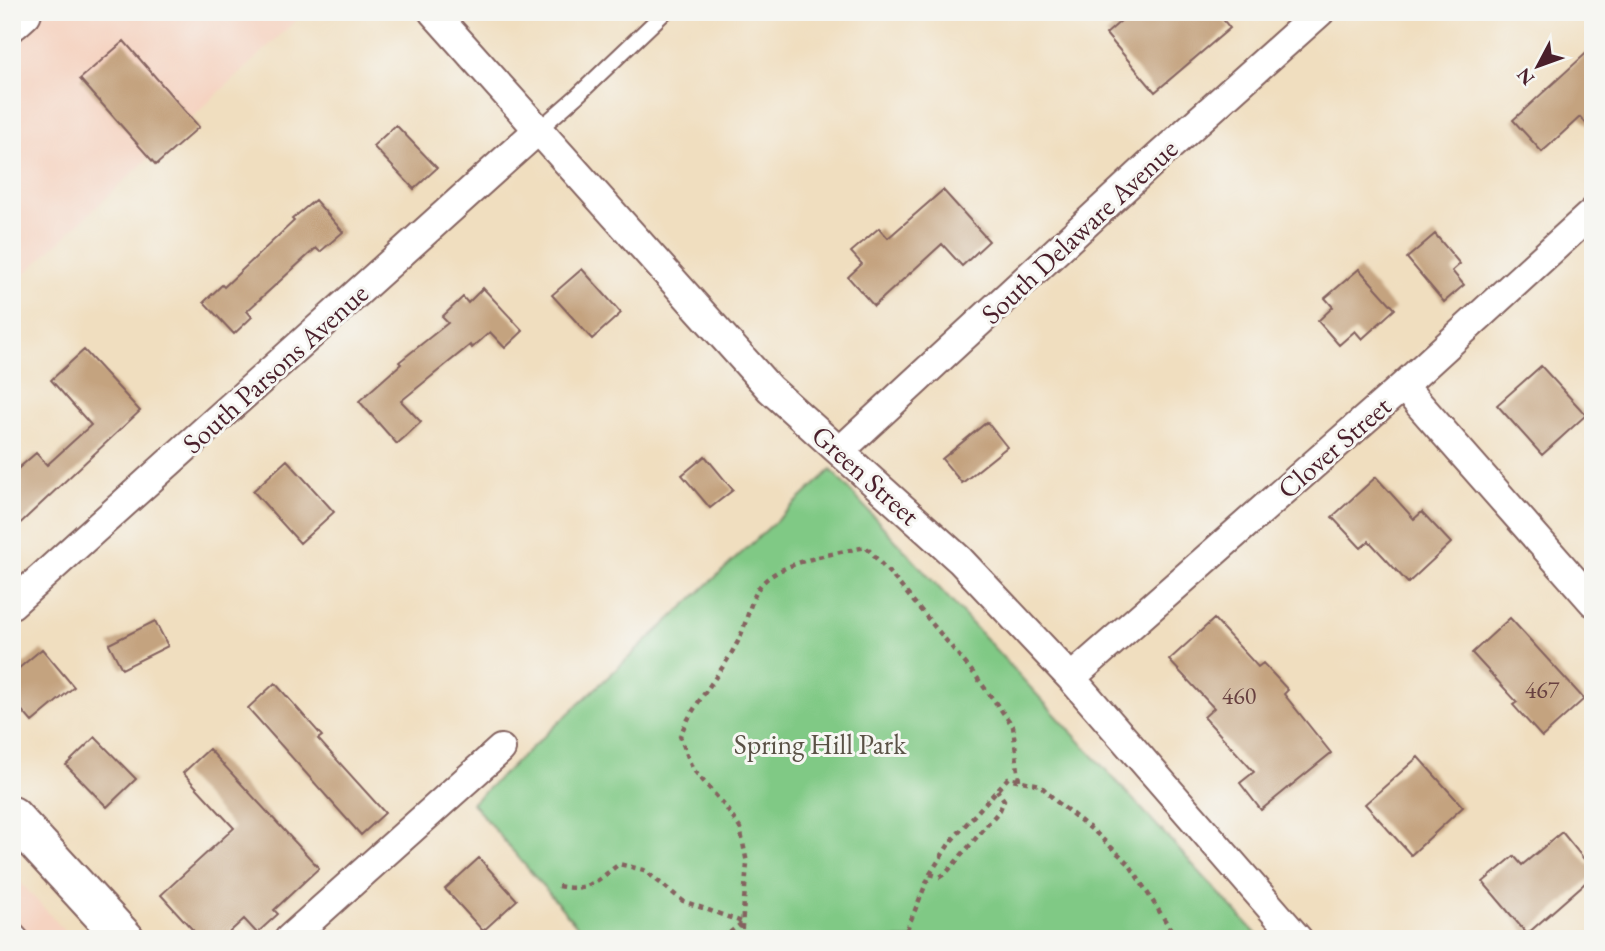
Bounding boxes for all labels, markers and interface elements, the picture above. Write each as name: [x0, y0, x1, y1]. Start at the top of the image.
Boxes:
north arrow: [1504, 32, 1574, 102]
text: N: [1511, 62, 1540, 91]
street label: South Delaware Avenue: [973, 130, 1185, 331]
street label: South Parsons Avenue: [175, 275, 375, 461]
street label: Clover Street: [1270, 388, 1398, 506]
street label: Green Street: [804, 417, 928, 533]
house number: 467: [1525, 674, 1560, 705]
house number: 460: [1222, 680, 1256, 711]
park label: Spring Hill Park: [734, 726, 907, 762]

